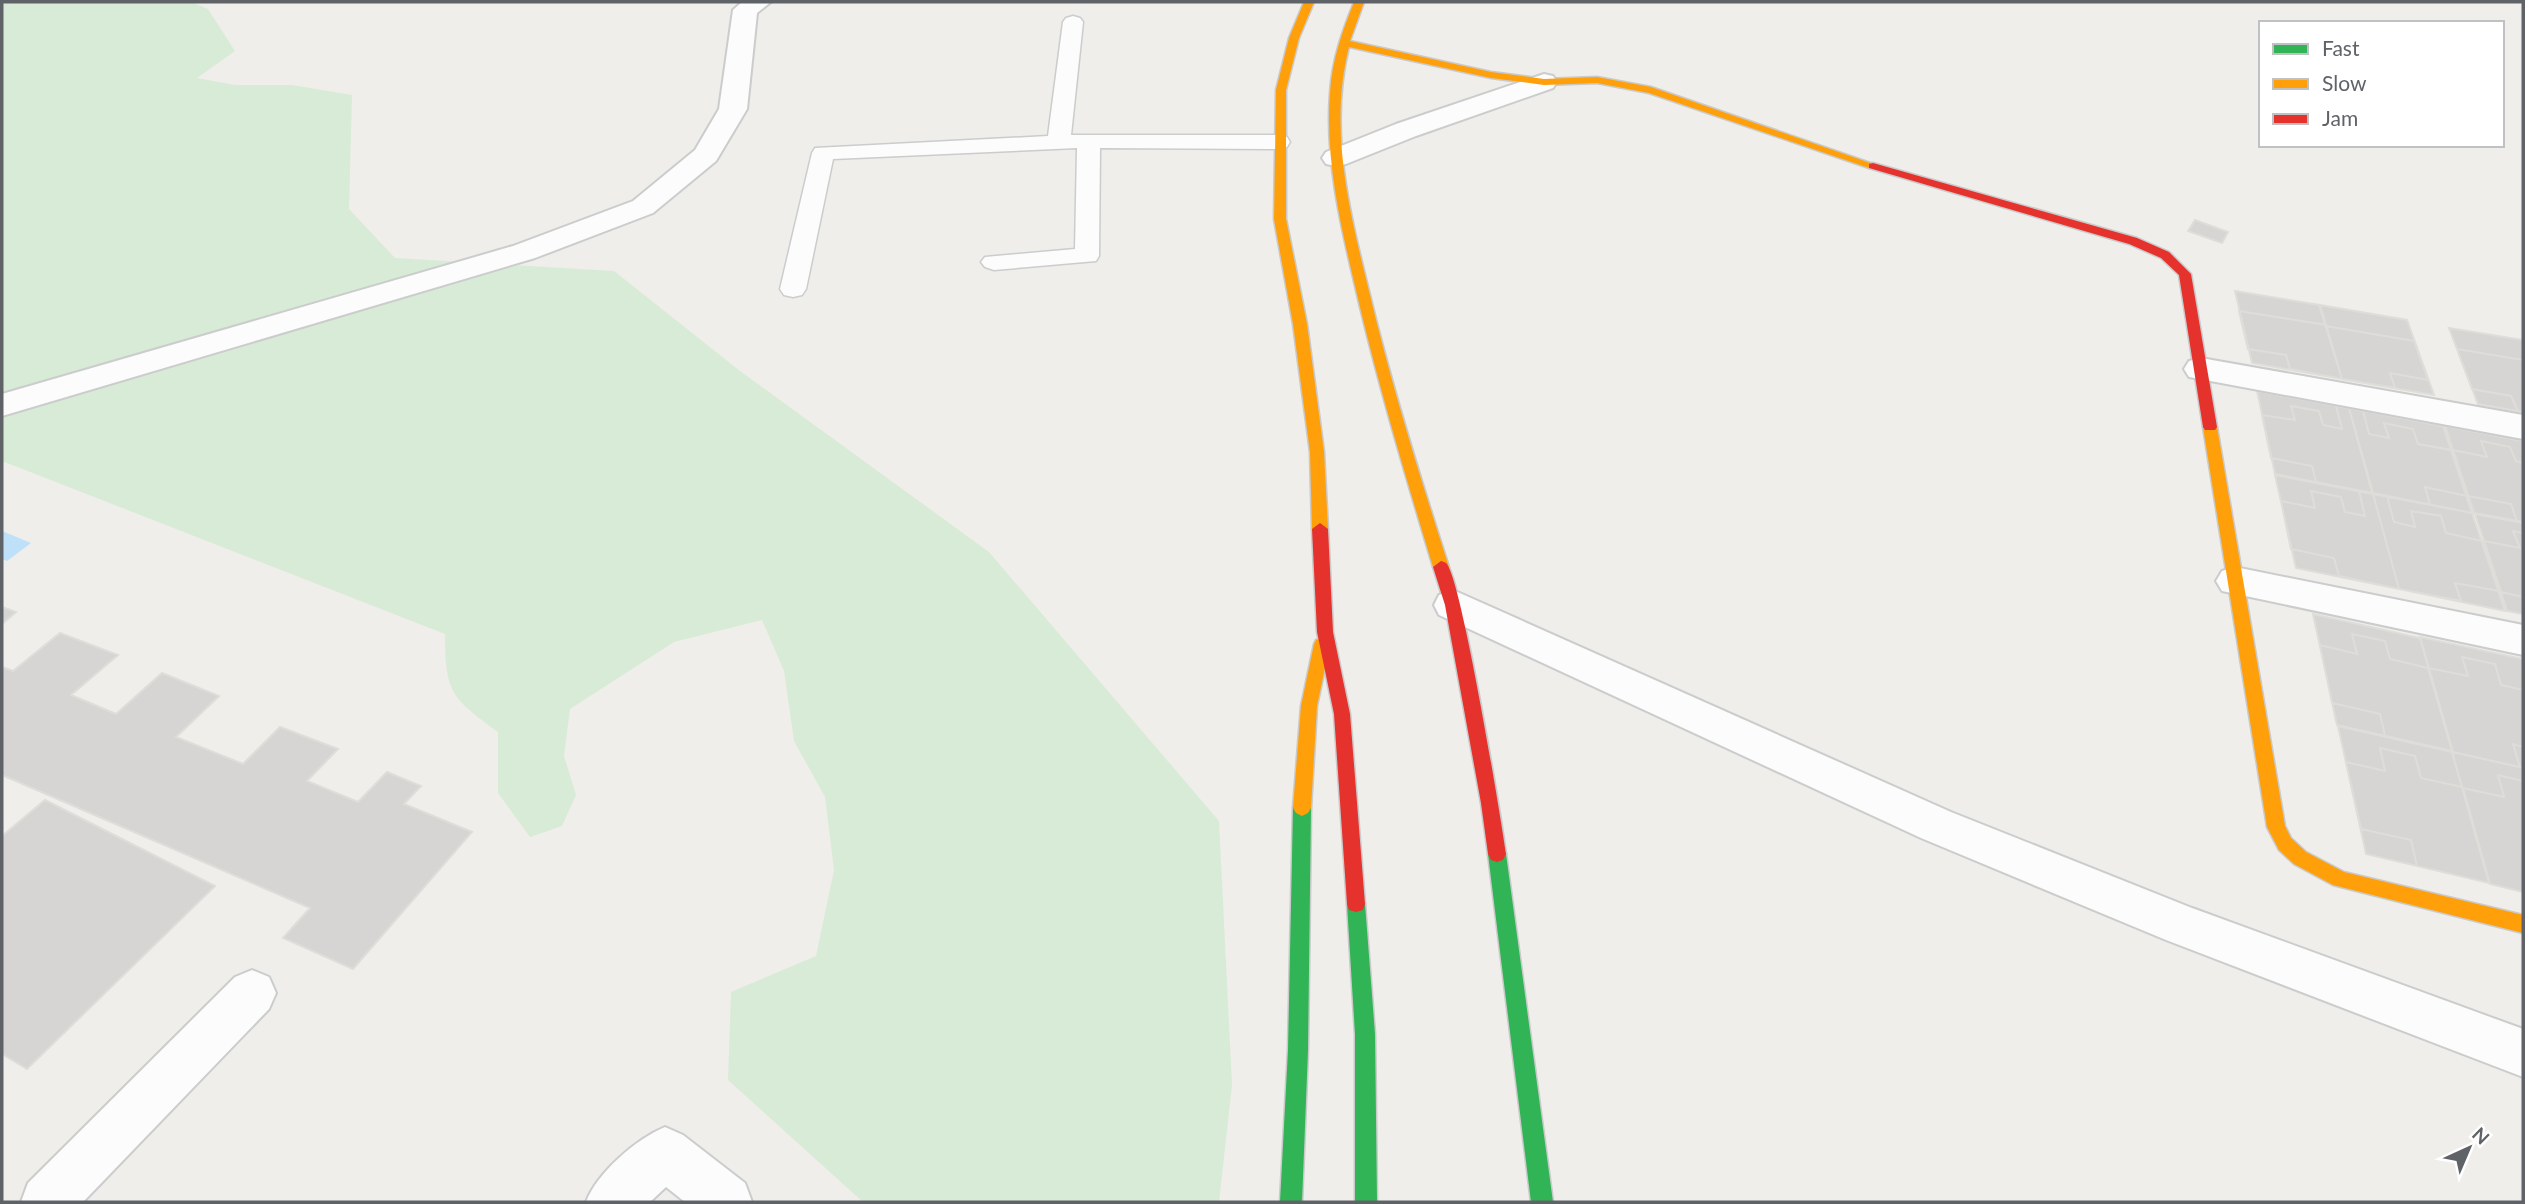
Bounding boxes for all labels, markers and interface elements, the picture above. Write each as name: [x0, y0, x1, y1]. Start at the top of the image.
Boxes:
legend: [2259, 21, 2504, 147]
text: Fast: [2322, 35, 2360, 60]
text: Slow: [2322, 70, 2367, 95]
text: Jam: [2322, 105, 2358, 130]
north arrow: [2434, 1113, 2504, 1183]
text: N: [2468, 1122, 2494, 1149]

